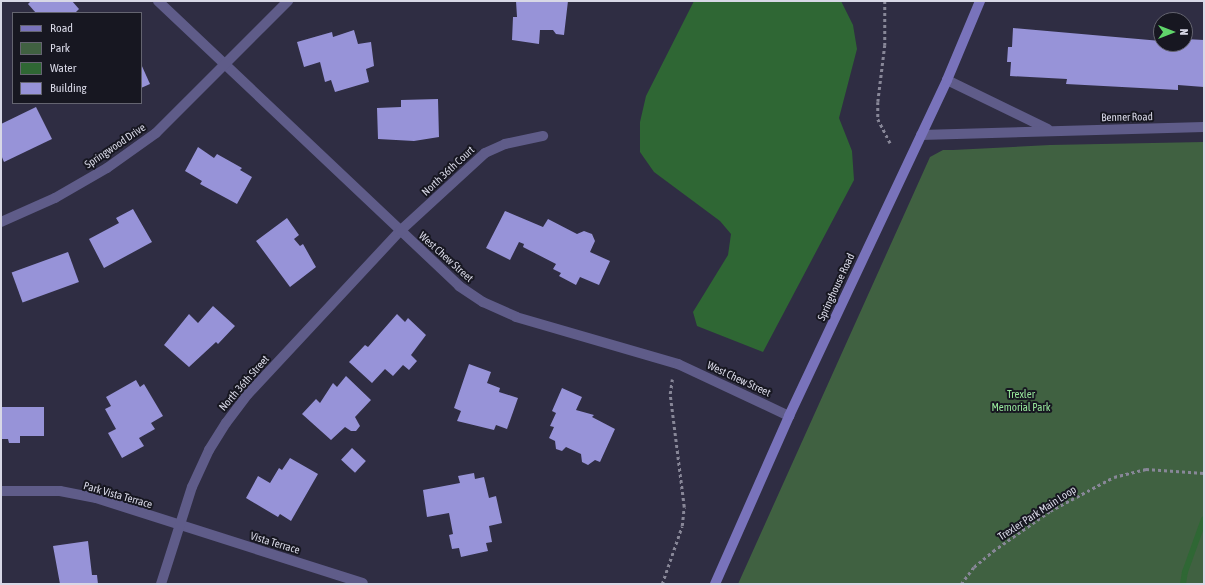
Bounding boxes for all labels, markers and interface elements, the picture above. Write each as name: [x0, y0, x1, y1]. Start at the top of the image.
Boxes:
legend: [12, 12, 142, 104]
north arrow: [1153, 12, 1193, 52]
text: Road: [50, 21, 73, 35]
text: N: [1178, 29, 1190, 35]
text: Park: [50, 41, 70, 55]
text: Water: [50, 61, 76, 75]
text: Building: [50, 81, 87, 95]
street label: Benner Road: [1101, 110, 1153, 124]
street label: Springwood Drive: [82, 121, 148, 171]
street label: North 36th Court: [419, 143, 477, 199]
street label: West Chew Street: [416, 229, 476, 285]
street label: Springhouse Road: [815, 251, 857, 323]
street label: North 36th Street: [216, 353, 272, 413]
street label: West Chew Street: [705, 359, 773, 399]
park label: Trexler Memorial Park: [991, 388, 1051, 414]
street label: Park Vista Terrace: [82, 479, 154, 511]
street label: Trexler Park Main Loop: [995, 483, 1079, 543]
street label: Vista Terrace: [249, 529, 301, 557]

